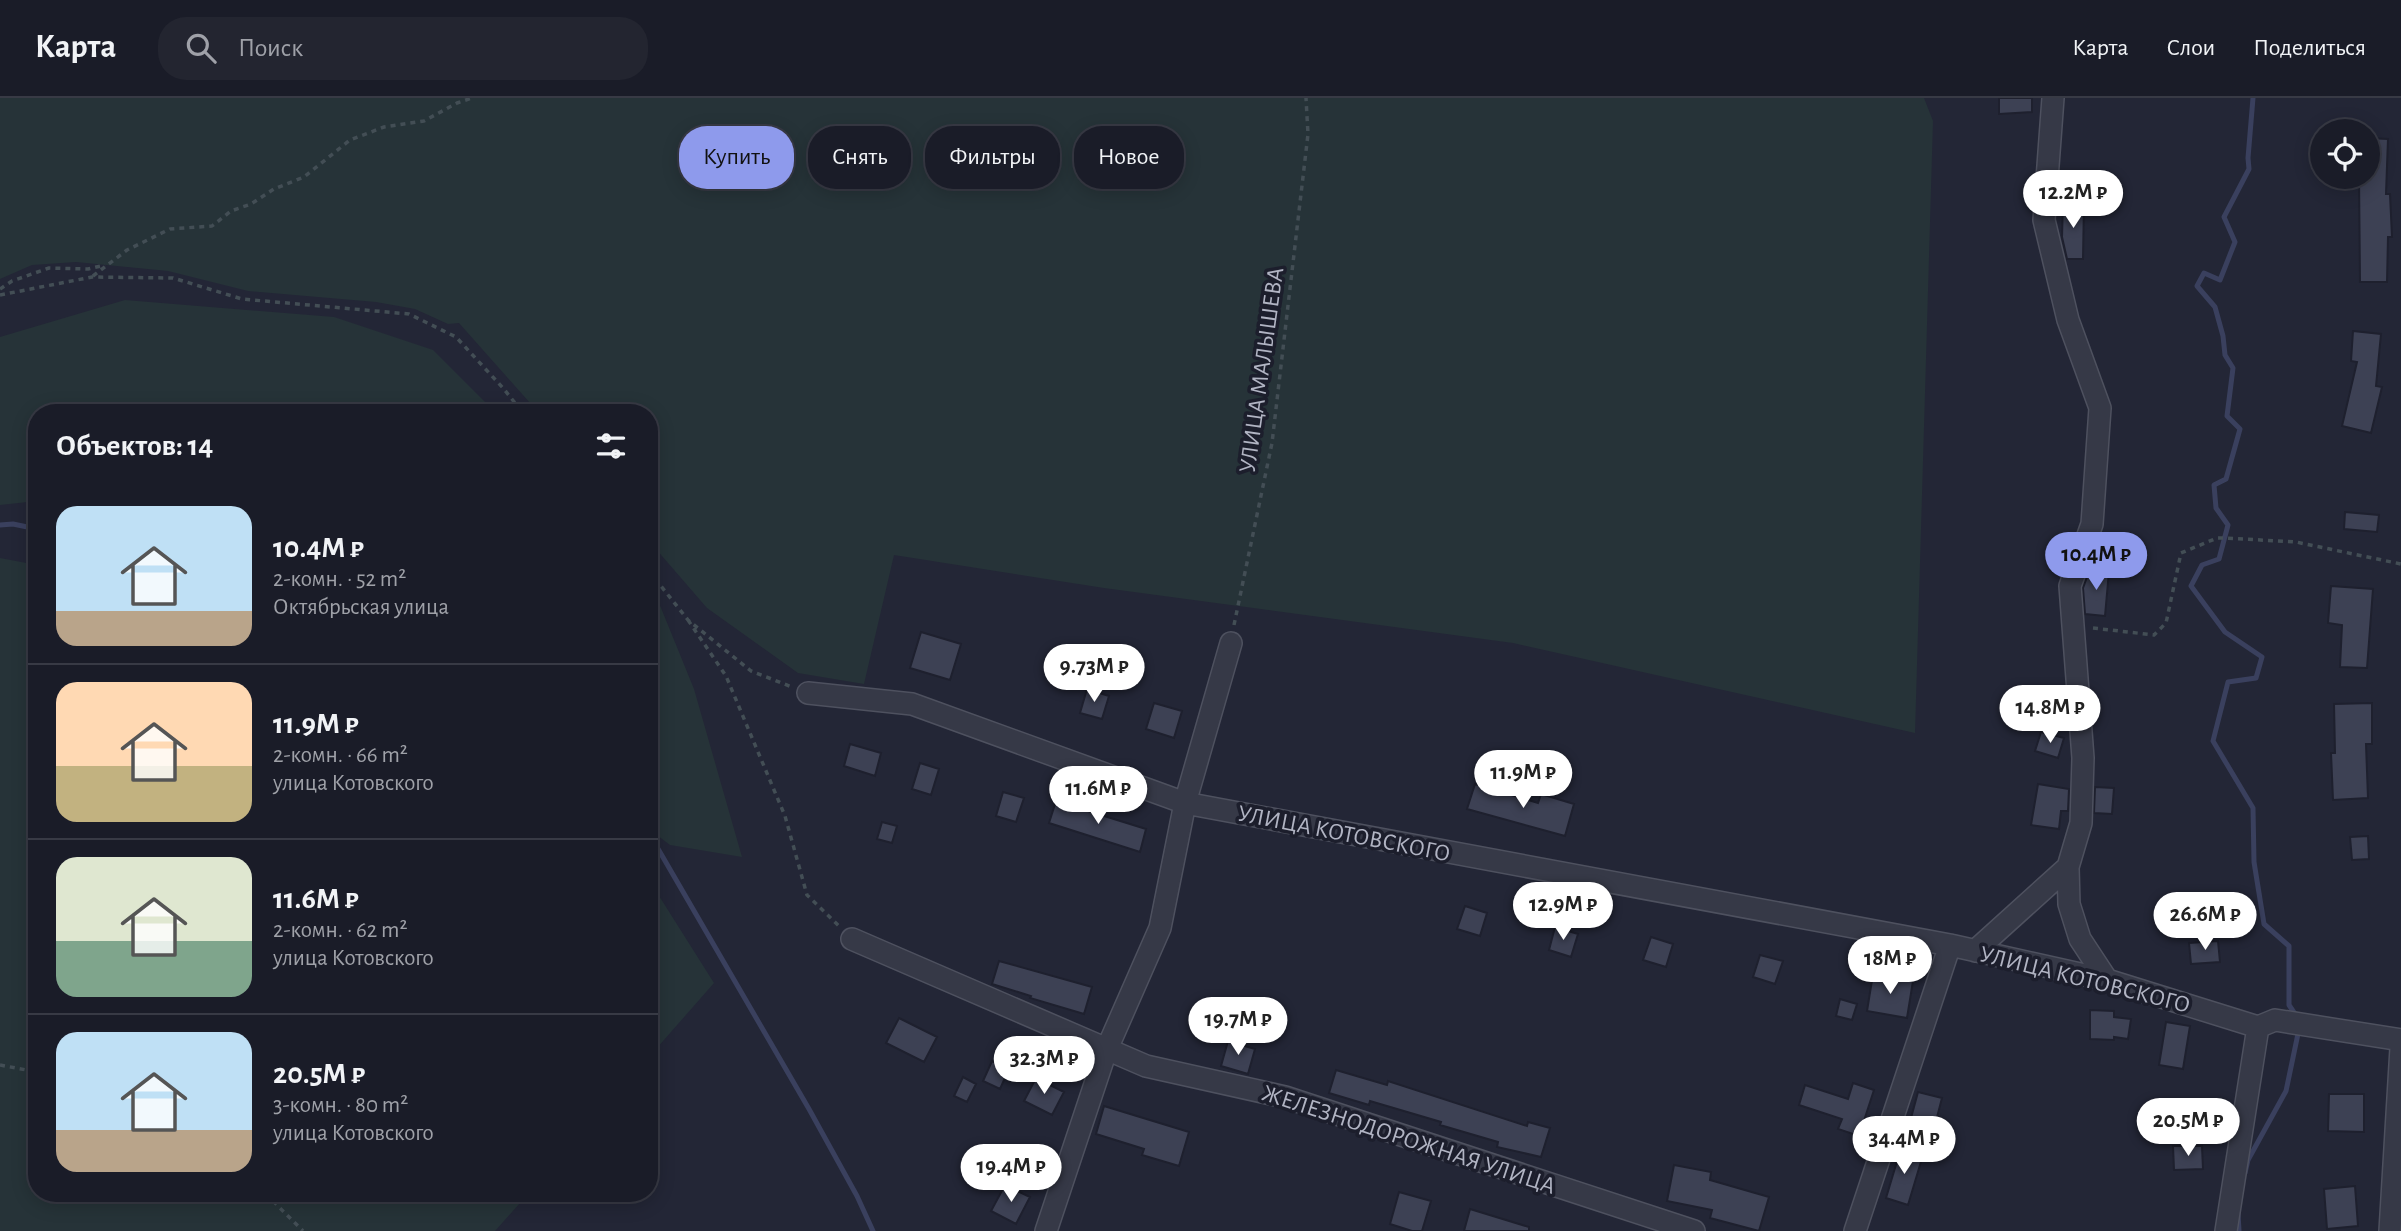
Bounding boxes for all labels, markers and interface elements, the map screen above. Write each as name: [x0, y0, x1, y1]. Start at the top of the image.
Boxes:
search box: [158, 17, 648, 80]
icon: search: [182, 29, 220, 67]
text: Карта: [35, 31, 116, 64]
text: Поиск: [238, 35, 303, 61]
text: Карта: [2072, 36, 2128, 60]
text: Слои: [2166, 36, 2215, 60]
text: Поделиться: [2253, 36, 2366, 60]
map controls: [2310, 119, 2380, 189]
button: locate: [2310, 119, 2380, 189]
chip: Купить: [679, 126, 794, 189]
chip: Снять: [808, 126, 911, 189]
chip: Фильтры: [925, 126, 1060, 189]
chip: Новое: [1074, 126, 1184, 189]
pin: 12.2M ₽: [2008, 170, 2138, 230]
text: 12.2M ₽: [2039, 181, 2107, 204]
street label: УЛИЦА МАЛЫШЕВА: [1236, 266, 1288, 474]
icon: filters: [592, 427, 630, 465]
text: Объектов: 14: [56, 431, 213, 461]
pin: 10.4M ₽: [2031, 532, 2161, 592]
text: 10.4M ₽: [273, 533, 364, 563]
icon: home: [112, 534, 196, 618]
text: 10.4M ₽: [2061, 543, 2131, 566]
text: 2-комн. · 52 m²: [273, 568, 406, 591]
text: Октябрьская улица: [273, 596, 449, 619]
pin: 9.73M ₽: [1029, 644, 1159, 704]
text: 9.73M ₽: [1060, 655, 1128, 678]
pin: 14.8M ₽: [1985, 686, 2115, 745]
text: 14.8M ₽: [2015, 696, 2085, 719]
text: 11.9M ₽: [273, 709, 358, 739]
icon: home: [112, 710, 196, 794]
text: 2-комн. · 66 m²: [273, 744, 408, 767]
pin: 11.9M ₽: [1458, 750, 1588, 810]
text: 11.9M ₽: [1490, 761, 1556, 784]
pin: 11.6M ₽: [1033, 766, 1163, 826]
text: улица Котовского: [273, 772, 434, 795]
text: 11.6M ₽: [1065, 777, 1131, 800]
street label: УЛИЦА КОТОВСКОГО: [1235, 802, 1452, 866]
pin: 12.9M ₽: [1498, 882, 1628, 942]
text: 11.6M ₽: [273, 884, 358, 914]
icon: home: [112, 885, 196, 969]
pin: 26.6M ₽: [2140, 892, 2270, 952]
text: 12.9M ₽: [1529, 893, 1597, 916]
text: 26.6M ₽: [2170, 903, 2240, 926]
text: 2-комн. · 62 m²: [273, 919, 407, 942]
pin: 18M ₽: [1841, 936, 1939, 996]
street label: УЛИЦА КОТОВСКОГО: [1977, 942, 2192, 1018]
text: улица Котовского: [273, 947, 434, 970]
text: 18M ₽: [1864, 947, 1916, 970]
pin: 19.7M ₽: [1173, 998, 1303, 1057]
text: 19.7M ₽: [1204, 1008, 1272, 1031]
pin: 32.3M ₽: [979, 1037, 1109, 1096]
text: 32.3M ₽: [1010, 1047, 1078, 1070]
text: 20.5M ₽: [273, 1059, 365, 1089]
icon: home: [112, 1060, 196, 1144]
street label: ЖЕЛЕЗНОДОРОЖНАЯ УЛИЦА: [1259, 1081, 1558, 1199]
text: 3-комн. · 80 m²: [273, 1094, 408, 1117]
pin: 20.5M ₽: [2123, 1098, 2253, 1158]
text: 20.5M ₽: [2153, 1109, 2223, 1132]
pin: 34.4M ₽: [1839, 1116, 1969, 1176]
text: улица Котовского: [273, 1122, 434, 1145]
text: 34.4M ₽: [1869, 1127, 1939, 1150]
pin: 19.4M ₽: [946, 1144, 1076, 1204]
text: 19.4M ₽: [977, 1155, 1045, 1178]

